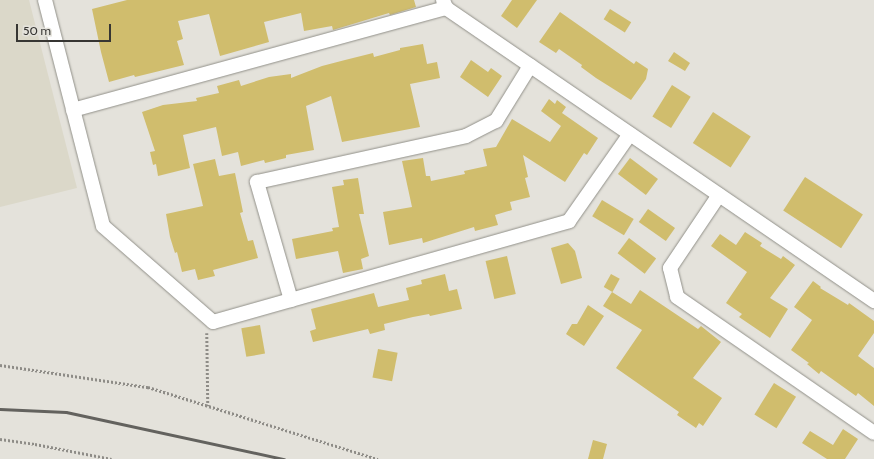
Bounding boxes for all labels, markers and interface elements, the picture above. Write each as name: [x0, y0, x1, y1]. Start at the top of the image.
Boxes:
scale bar: [18, 16, 113, 42]
text: 50 m: [23, 23, 51, 38]

